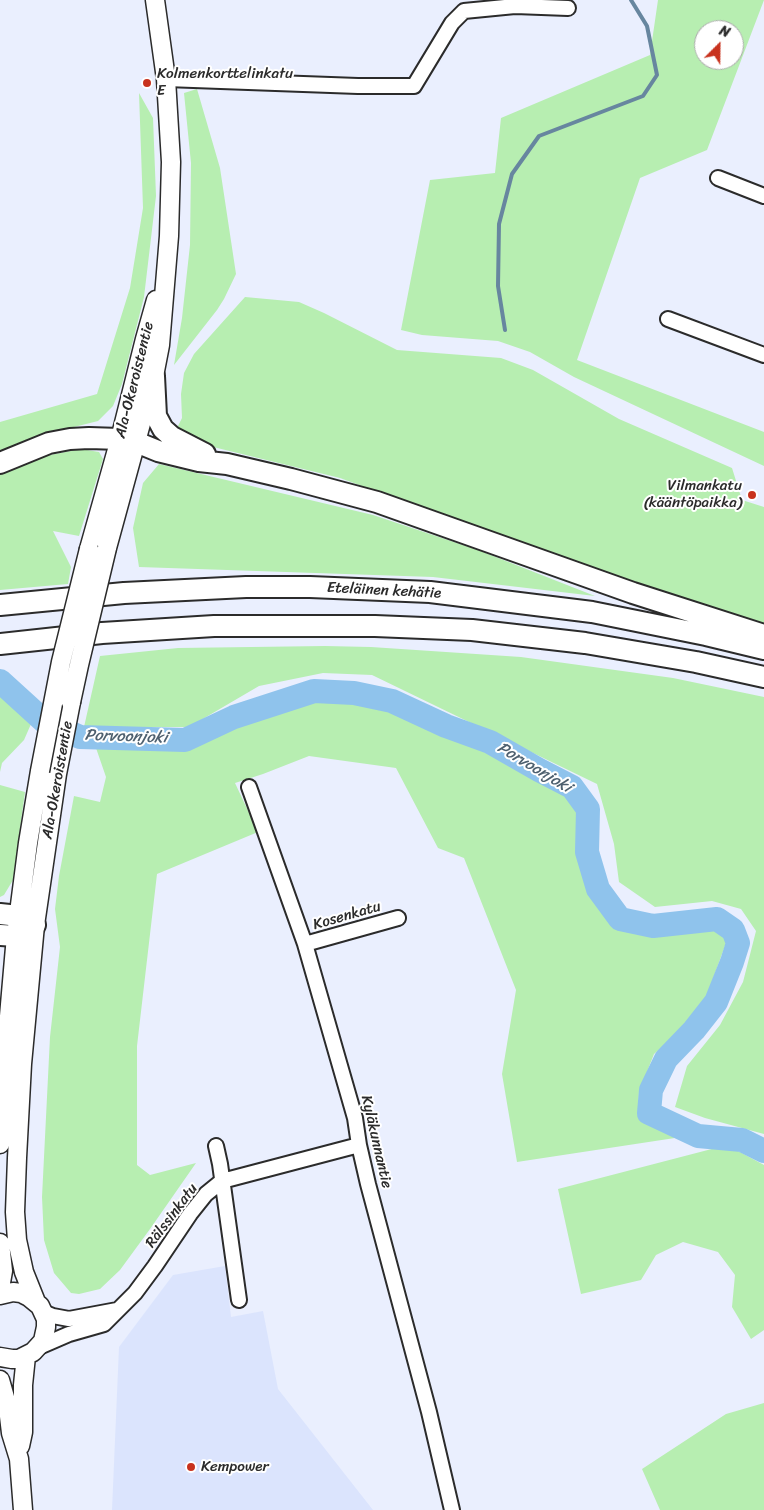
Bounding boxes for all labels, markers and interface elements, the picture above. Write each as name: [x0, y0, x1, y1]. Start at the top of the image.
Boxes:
text: N: [715, 18, 734, 45]
north arrow: [694, 20, 744, 70]
place label: Kolmenkorttelinkatu E: [157, 65, 293, 100]
marker: Kolmenkorttelinkatu E: [141, 77, 153, 89]
street label: Ala-Okeroistentie: [112, 320, 158, 440]
place label: Vilmankatu (kääntöpaikka): [644, 477, 742, 512]
marker: Vilmankatu (kääntöpaikka): [746, 489, 758, 501]
street label: Eteläinen kehätie: [326, 579, 442, 603]
street label: Ala-Okeroistentie: [39, 720, 77, 840]
water label: Porvoonjoki: [84, 726, 168, 748]
water label: Porvoonjoki: [494, 738, 574, 798]
street label: Kosenkatu: [311, 898, 383, 934]
street label: Kyläkunnantie: [357, 1094, 395, 1190]
street label: Rälssinkatu: [142, 1180, 202, 1252]
place label: Kempower: [201, 1458, 269, 1476]
marker: Kempower: [185, 1461, 197, 1473]

